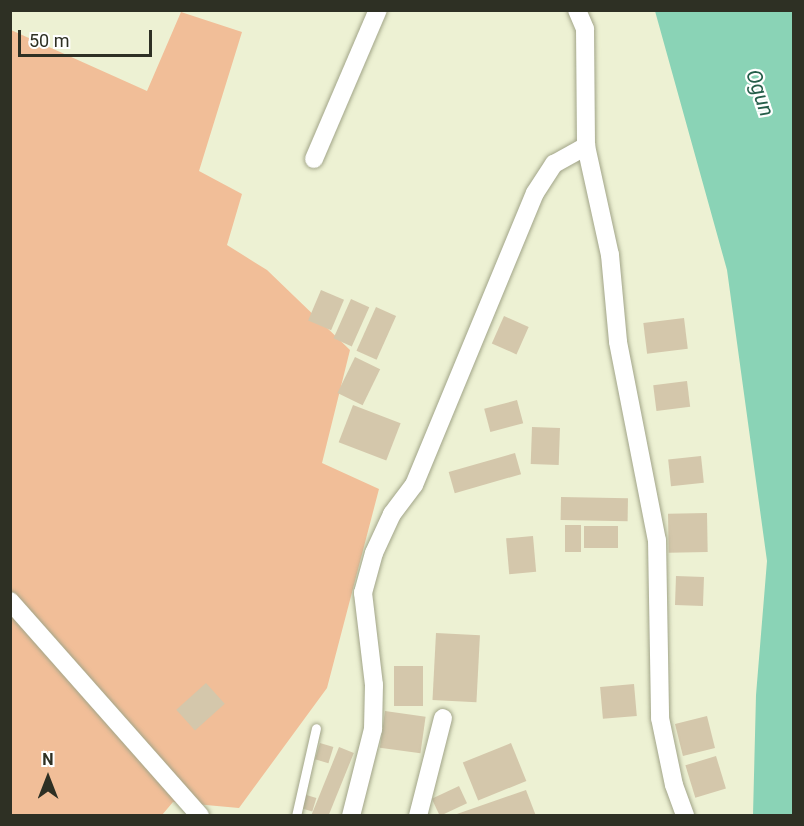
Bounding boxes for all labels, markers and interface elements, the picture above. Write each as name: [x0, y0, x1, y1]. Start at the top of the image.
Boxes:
scale bar: [21, 18, 154, 56]
text: 50 m: [29, 30, 69, 51]
water label: Ogun: [740, 66, 780, 120]
north arrow: [18, 748, 78, 808]
text: N: [42, 750, 54, 769]

